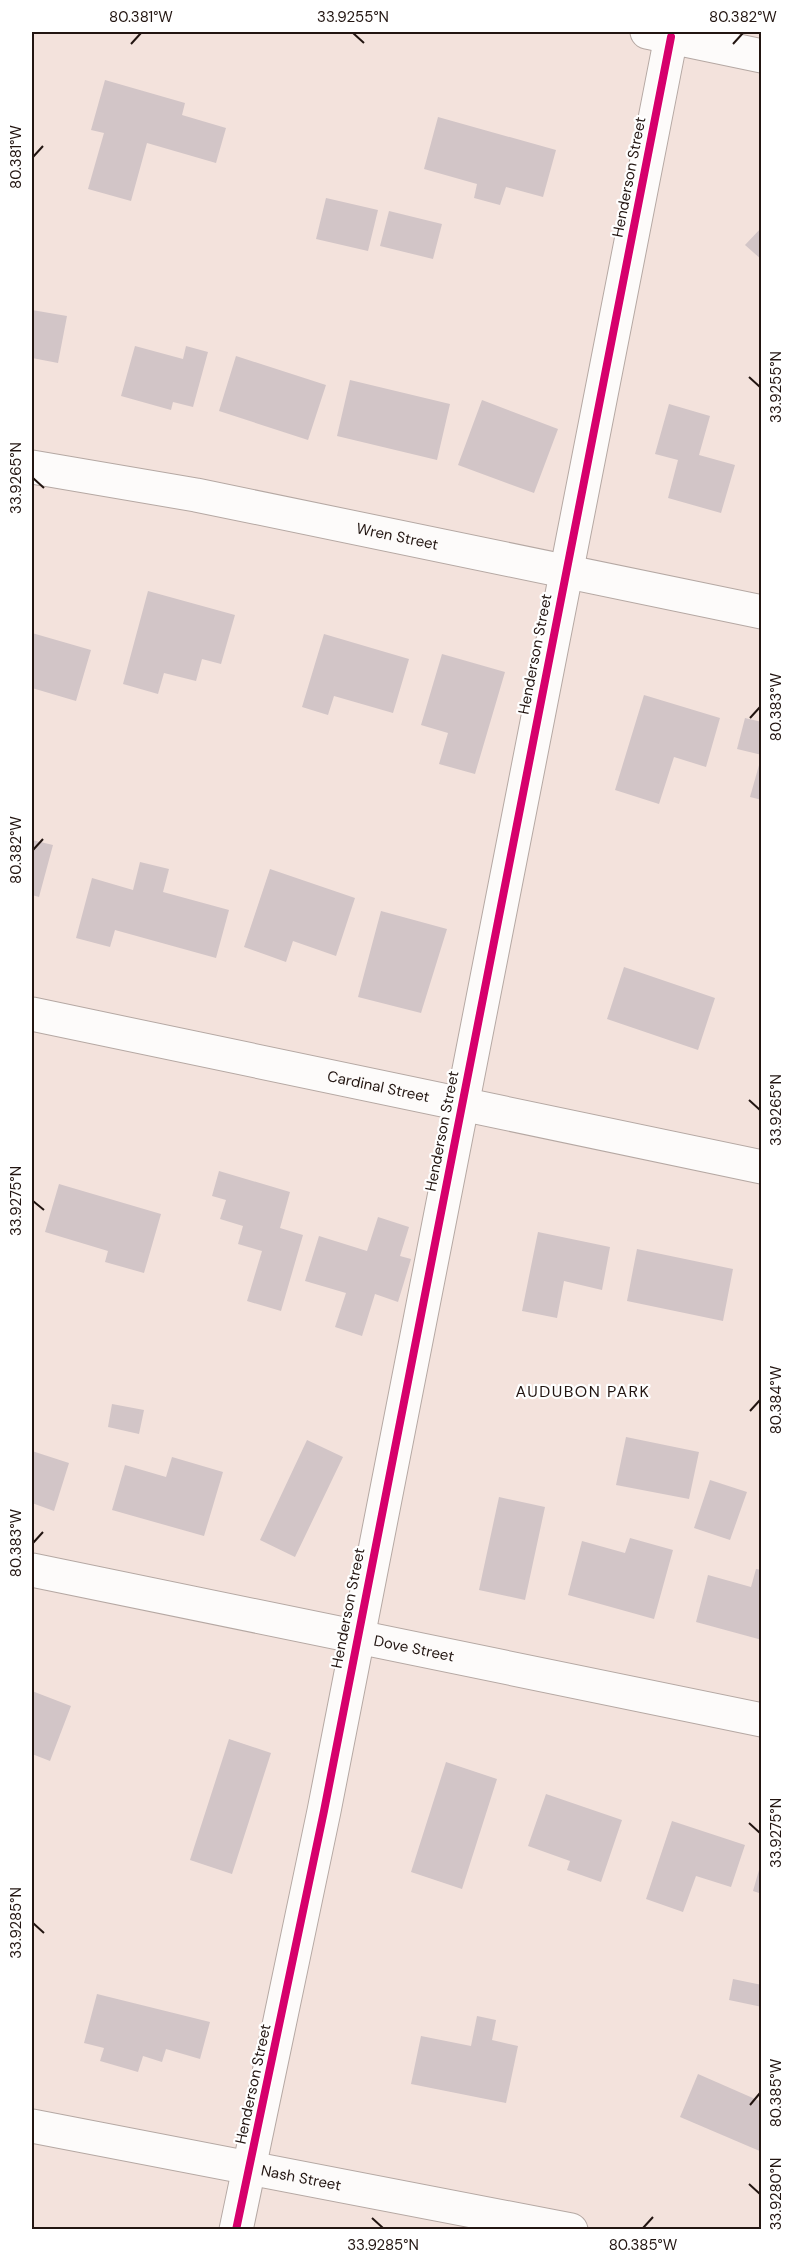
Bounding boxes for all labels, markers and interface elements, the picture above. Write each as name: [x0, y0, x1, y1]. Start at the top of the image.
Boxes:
text: 80.381°W: [109, 7, 173, 27]
text: 33.9255°N: [317, 7, 389, 27]
text: 80.382°W: [709, 7, 777, 27]
street label: Henderson Street: [608, 115, 651, 239]
text: 80.381°W: [6, 125, 26, 189]
text: 33.9255°N: [766, 351, 786, 423]
text: 33.9265°N: [6, 442, 26, 514]
street label: Wren Street: [355, 518, 440, 555]
street label: Henderson Street: [514, 592, 557, 716]
text: 80.383°W: [766, 672, 786, 741]
text: 80.382°W: [6, 816, 26, 884]
street label: Cardinal Street: [326, 1066, 431, 1107]
street label: Henderson Street: [421, 1069, 464, 1193]
text: 33.9265°N: [766, 1074, 786, 1146]
text: 33.9275°N: [6, 1166, 26, 1236]
text: 80.384°W: [766, 1365, 786, 1434]
district label: AUDUBON PARK: [516, 1381, 650, 1402]
text: 80.383°W: [6, 1508, 26, 1577]
street label: Henderson Street: [327, 1546, 370, 1670]
street label: Dove Street: [372, 1631, 456, 1667]
text: 33.9275°N: [766, 1798, 786, 1868]
text: 33.9285°N: [6, 1887, 26, 1959]
street label: Henderson Street: [230, 2022, 276, 2146]
text: 80.385°W: [766, 2058, 786, 2127]
text: 33.9280°N: [766, 2158, 786, 2230]
street label: Nash Street: [259, 2160, 343, 2195]
text: 33.9285°N: [347, 2235, 419, 2255]
text: 80.385°W: [609, 2235, 678, 2255]

